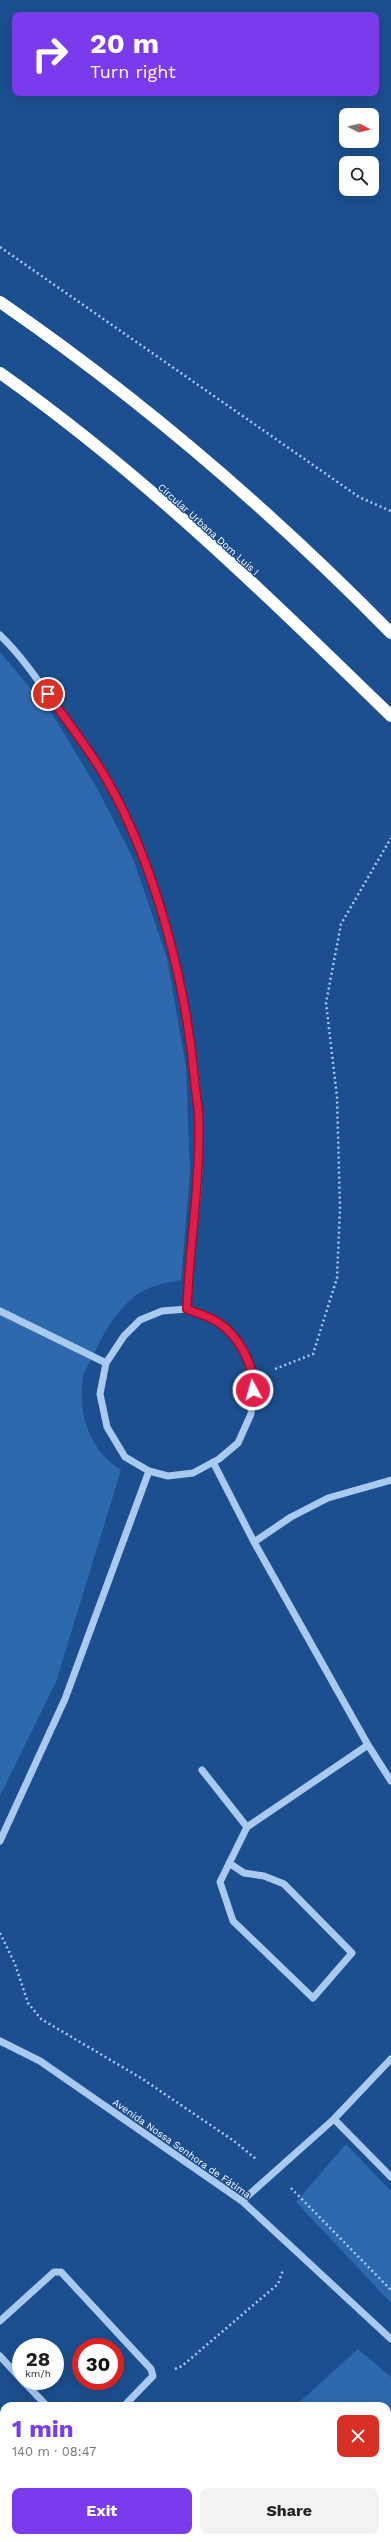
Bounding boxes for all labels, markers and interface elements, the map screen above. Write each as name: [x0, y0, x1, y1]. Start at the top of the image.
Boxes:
text: 20 m: [90, 27, 159, 60]
icon: right: [24, 28, 76, 80]
text: Turn right: [90, 61, 176, 82]
north arrow: [339, 108, 379, 148]
map controls: [339, 108, 379, 196]
button: search: [339, 156, 379, 196]
street label: Circular Urbana Dom Luís I: [156, 481, 261, 578]
pin: [31, 677, 65, 711]
icon: arrive: [37, 683, 59, 705]
position arrow: [232, 1369, 274, 1411]
street label: Avenida Nossa Senhora de Fátima: [111, 2096, 253, 2201]
speed limit sign: 30: [72, 2338, 124, 2390]
text: 28: [26, 2347, 50, 2371]
text: km/h: [25, 2368, 51, 2379]
text: 1 min: [12, 2415, 74, 2443]
button: close: [337, 2415, 379, 2457]
text: 140 m · 08:47: [12, 2444, 96, 2459]
button: Exit: [12, 2488, 192, 2534]
button: Share: [200, 2488, 379, 2534]

